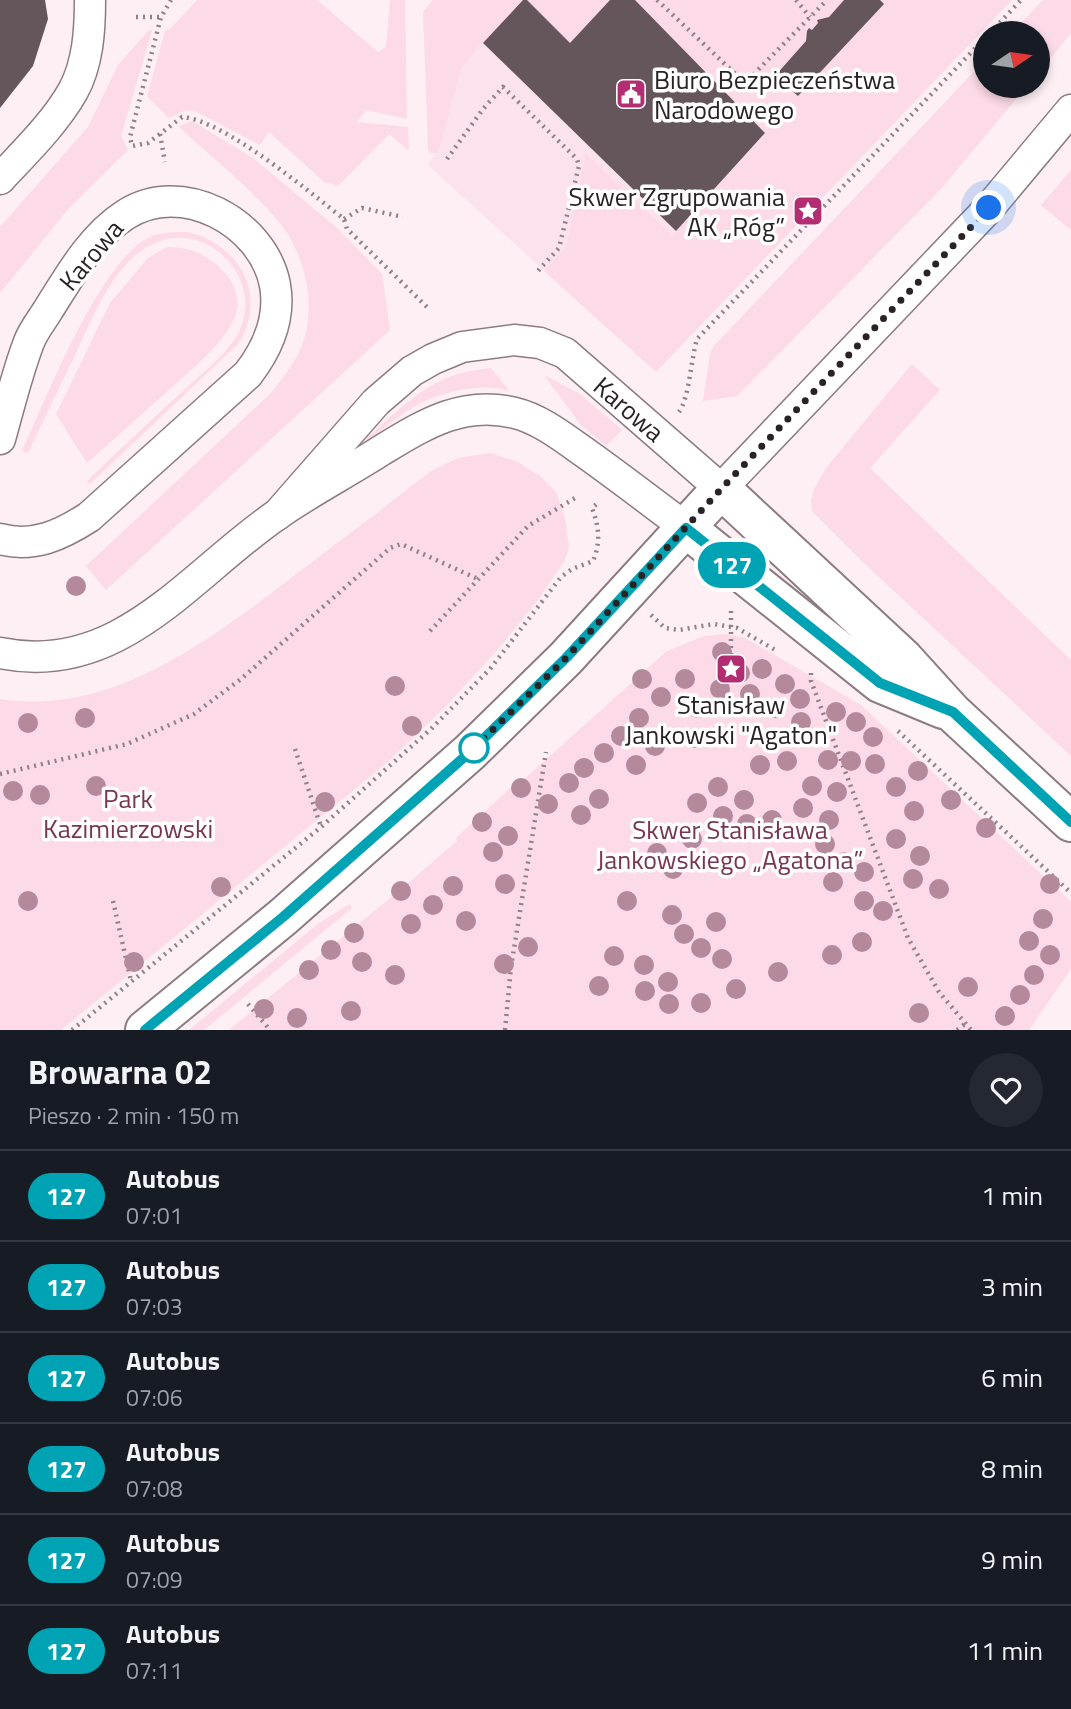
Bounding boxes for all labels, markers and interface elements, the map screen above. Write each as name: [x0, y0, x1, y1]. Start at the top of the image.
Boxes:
north arrow: [973, 21, 1050, 98]
map controls: [973, 21, 1050, 98]
place label: Biuro Bezpieczeństwa Narodowego: [654, 60, 895, 129]
public building icon: Biuro Bezpieczeństwa Narodowego: [614, 77, 648, 111]
place label: Skwer Zgrupowania AK „Róg”: [569, 177, 785, 246]
your location: [971, 190, 1006, 225]
place icon: Skwer Zgrupowania AK „Róg”: [791, 194, 825, 228]
street label: Karowa: [49, 211, 133, 299]
street label: Karowa: [585, 367, 673, 451]
line badge: 127: [692, 542, 772, 588]
text: 127: [712, 547, 752, 583]
place icon: Stanisław Jankowski "Agaton": [714, 652, 748, 686]
place label: Stanisław Jankowski "Agaton": [625, 685, 837, 754]
unlabelled marker: [459, 733, 489, 763]
park label: Park Kazimierzowski: [43, 779, 213, 848]
park label: Skwer Stanisława Jankowskiego „Agatona”: [597, 810, 863, 879]
text: Browarna 02: [28, 1047, 212, 1097]
button: heart: [969, 1053, 1043, 1127]
text: Pieszo · 2 min · 150 m: [28, 1098, 239, 1133]
text: Autobus: [126, 1159, 220, 1198]
text: 1 min: [981, 1176, 1043, 1215]
text: 127: [46, 1178, 87, 1214]
text: 07:01: [126, 1198, 183, 1233]
text: Autobus: [126, 1250, 220, 1289]
text: 3 min: [981, 1267, 1043, 1306]
text: 127: [46, 1269, 87, 1305]
text: 07:03: [126, 1289, 183, 1324]
text: Autobus: [126, 1341, 220, 1380]
text: 6 min: [981, 1358, 1043, 1397]
text: 127: [46, 1360, 87, 1396]
text: 07:06: [126, 1380, 183, 1415]
text: Autobus: [126, 1432, 220, 1471]
text: 8 min: [981, 1449, 1043, 1488]
text: 127: [46, 1451, 87, 1487]
text: 07:08: [126, 1471, 183, 1506]
text: Autobus: [126, 1523, 220, 1562]
text: 9 min: [981, 1540, 1043, 1579]
text: 127: [46, 1542, 87, 1578]
text: 07:09: [126, 1562, 183, 1597]
text: Autobus: [126, 1614, 220, 1653]
text: 11 min: [967, 1631, 1043, 1670]
text: 127: [46, 1633, 87, 1669]
text: 07:11: [126, 1653, 183, 1688]

